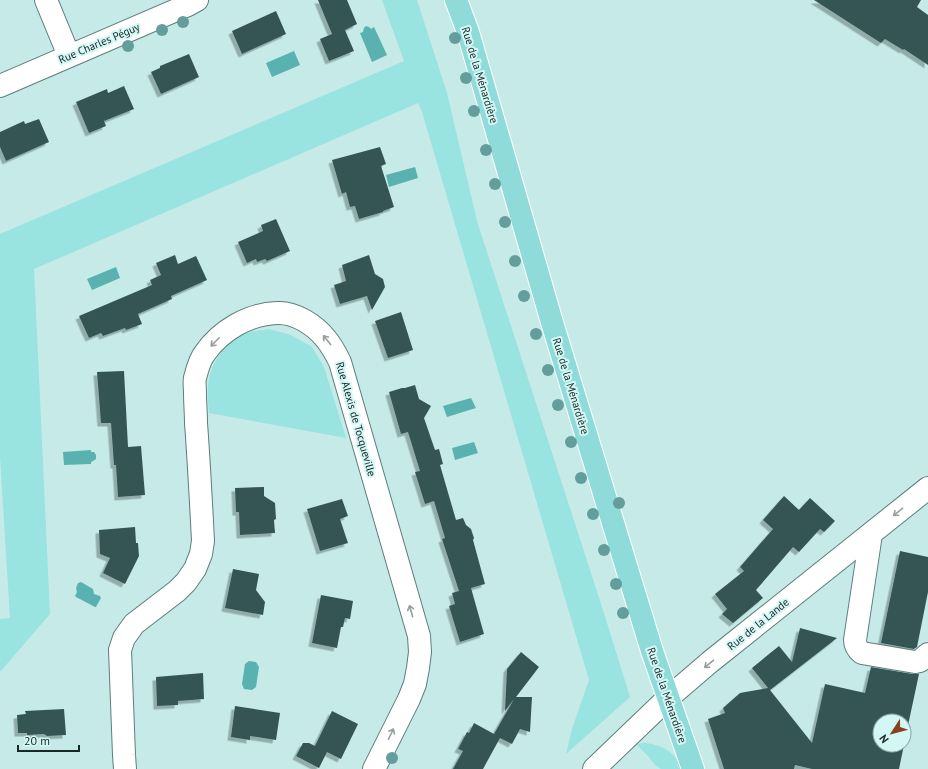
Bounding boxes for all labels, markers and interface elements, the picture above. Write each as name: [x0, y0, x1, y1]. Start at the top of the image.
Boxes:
street label: Rue Charles Péguy: [56, 19, 143, 66]
street label: Rue de la Ménardière: [459, 25, 501, 125]
one-way arrow: [323, 335, 331, 346]
street label: Rue de la Ménardière: [550, 336, 592, 436]
one-way arrow: [210, 337, 220, 347]
street label: Rue Alexis de Tocqueville: [333, 360, 379, 478]
one-way arrow: [892, 508, 903, 517]
street label: Rue de la Lande: [724, 595, 792, 653]
one-way arrow: [407, 604, 414, 617]
street label: Rue de la Ménardière: [644, 645, 690, 745]
one-way arrow: [703, 659, 714, 668]
north arrow: [872, 713, 912, 753]
scale bar: [18, 727, 79, 753]
one-way arrow: [388, 728, 395, 740]
text: N: [876, 732, 892, 746]
text: 20 m: [24, 733, 50, 748]

